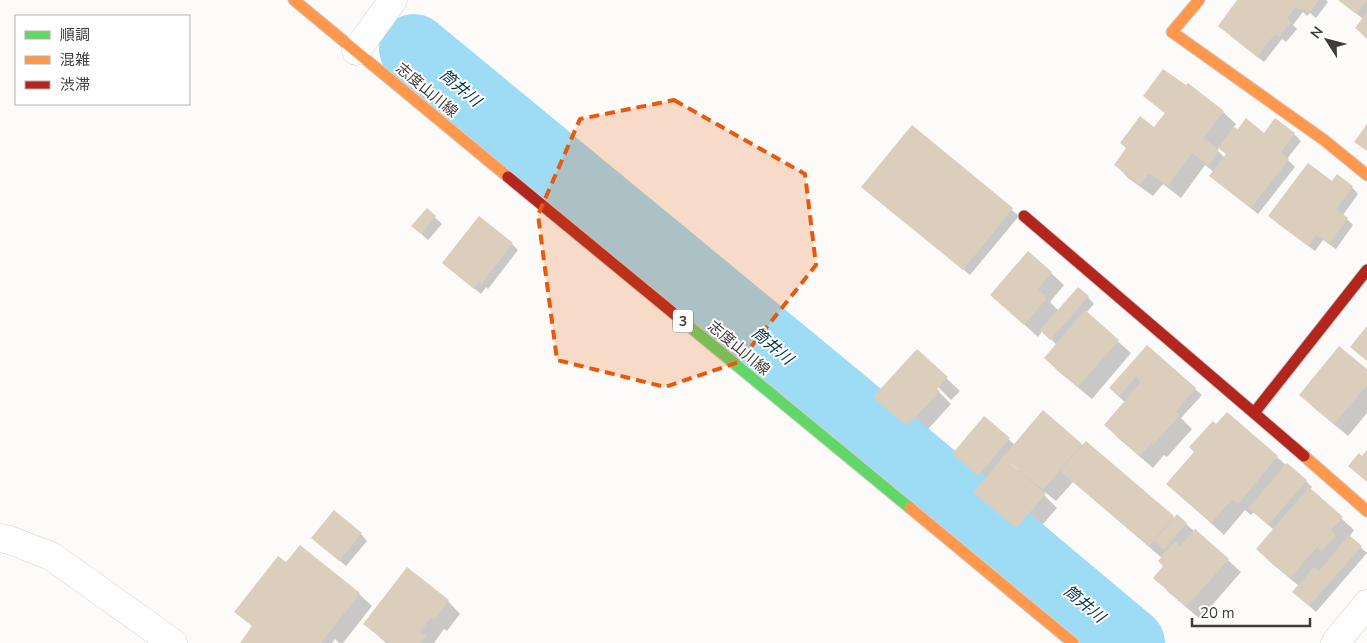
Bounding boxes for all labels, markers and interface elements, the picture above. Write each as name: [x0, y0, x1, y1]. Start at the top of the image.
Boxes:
legend: [15, 15, 190, 105]
north arrow: [1302, 15, 1352, 65]
text: N: [1306, 23, 1328, 42]
text: 順調: [60, 25, 90, 45]
text: 混雑: [60, 50, 90, 70]
street label: 志度山川線: [392, 58, 462, 122]
water label: 筒井川: [435, 64, 487, 113]
text: 渋滞: [60, 75, 90, 95]
road number: 3: [673, 310, 693, 332]
street label: 志度山川線: [704, 316, 774, 380]
water label: 筒井川: [747, 322, 799, 371]
water label: 筒井川: [1059, 580, 1111, 629]
scale bar: [1192, 596, 1310, 628]
text: 20 m: [1200, 603, 1235, 623]

